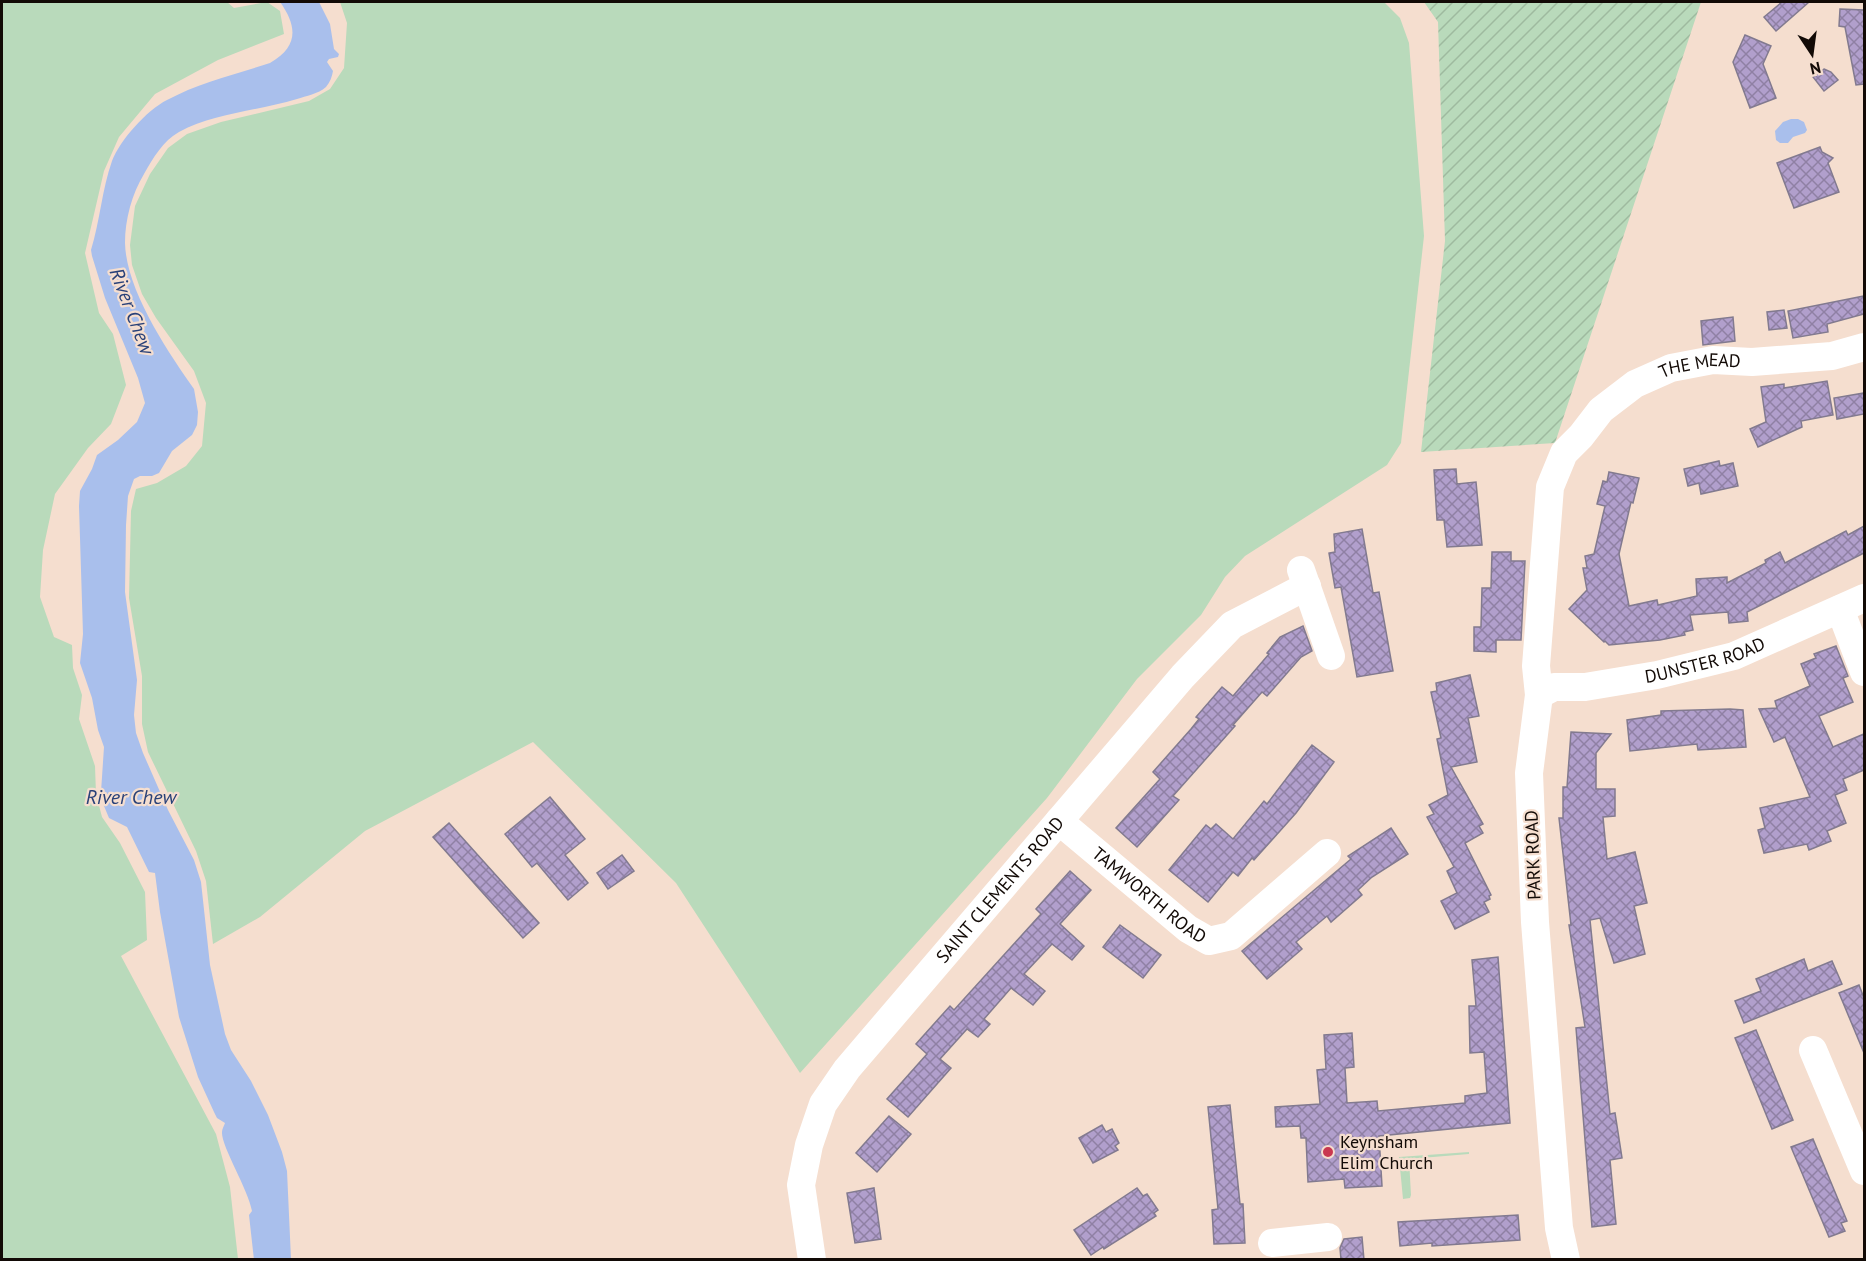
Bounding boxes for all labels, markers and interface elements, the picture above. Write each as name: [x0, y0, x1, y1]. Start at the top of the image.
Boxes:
north arrow: [1782, 24, 1842, 84]
text: N: [1808, 58, 1823, 80]
water label: River Chew: [104, 264, 161, 359]
street label: THE MEAD: [1655, 348, 1741, 383]
street label: DUNSTER ROAD: [1643, 632, 1769, 688]
water label: River Chew: [86, 784, 177, 810]
street label: PARK ROAD: [1519, 810, 1546, 900]
street label: SAINT CLEMENTS ROAD: [931, 812, 1069, 967]
street label: TAMWORTH ROAD: [1088, 842, 1211, 948]
place label: Keynsham Elim Church: [1340, 1130, 1433, 1174]
marker: Keynsham Elim Church: [1321, 1145, 1335, 1159]

